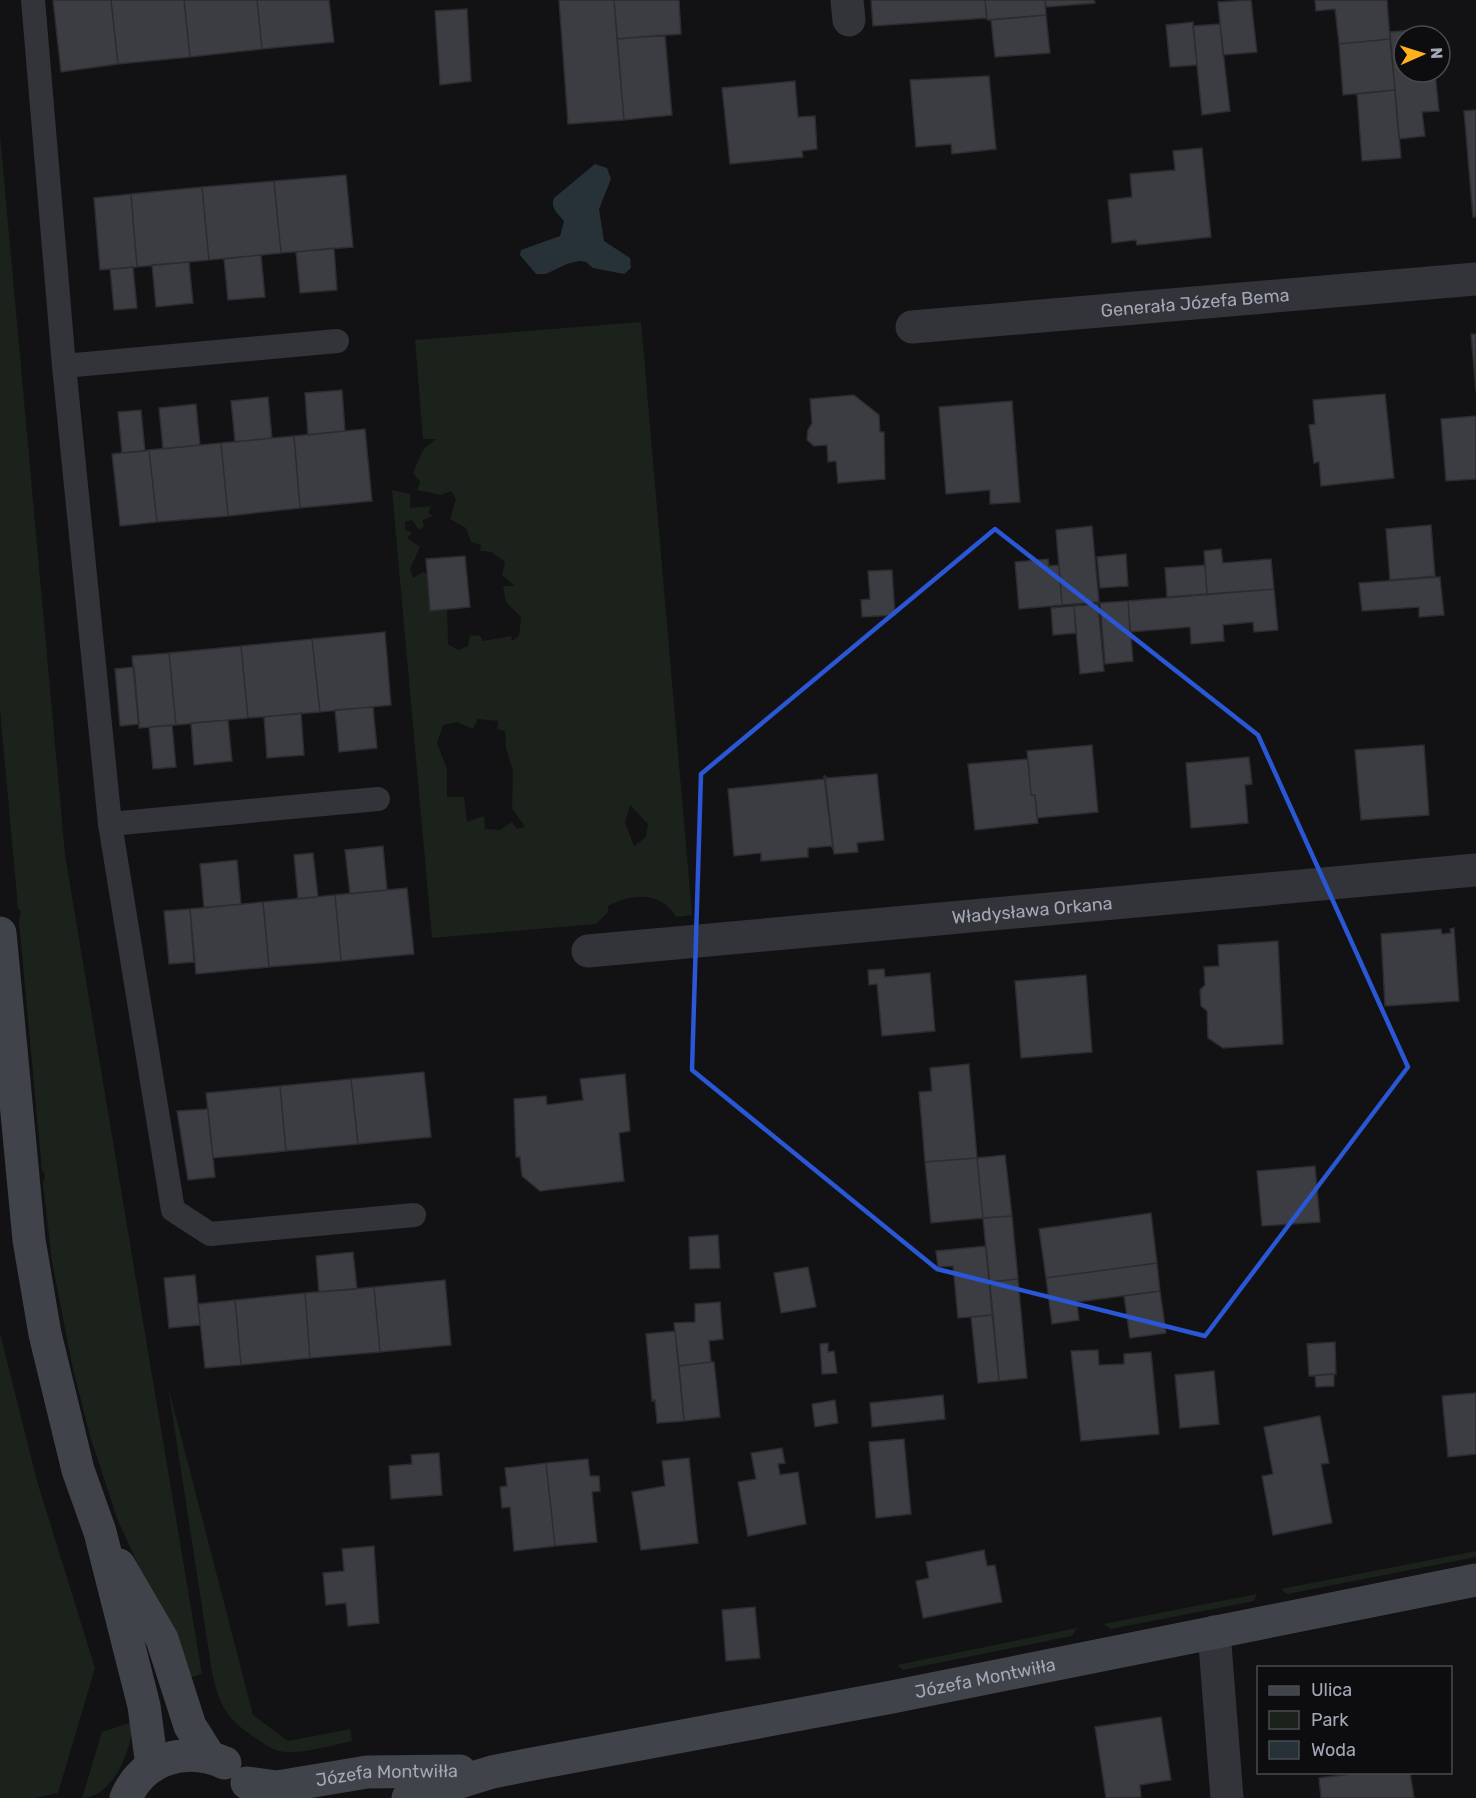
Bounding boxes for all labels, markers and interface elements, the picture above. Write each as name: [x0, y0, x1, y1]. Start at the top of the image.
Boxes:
north arrow: [1392, 24, 1452, 84]
text: N: [1427, 47, 1446, 59]
street label: Generała Józefa Bema: [1100, 284, 1290, 322]
street label: Władysława Orkana: [951, 892, 1113, 929]
street label: Józefa Montwiłła: [913, 1653, 1058, 1703]
legend: [1257, 1666, 1452, 1774]
text: Ulica: [1311, 1679, 1352, 1701]
text: Park: [1311, 1709, 1349, 1731]
text: Woda: [1311, 1739, 1356, 1761]
street label: Józefa Montwiłła: [314, 1760, 458, 1791]

